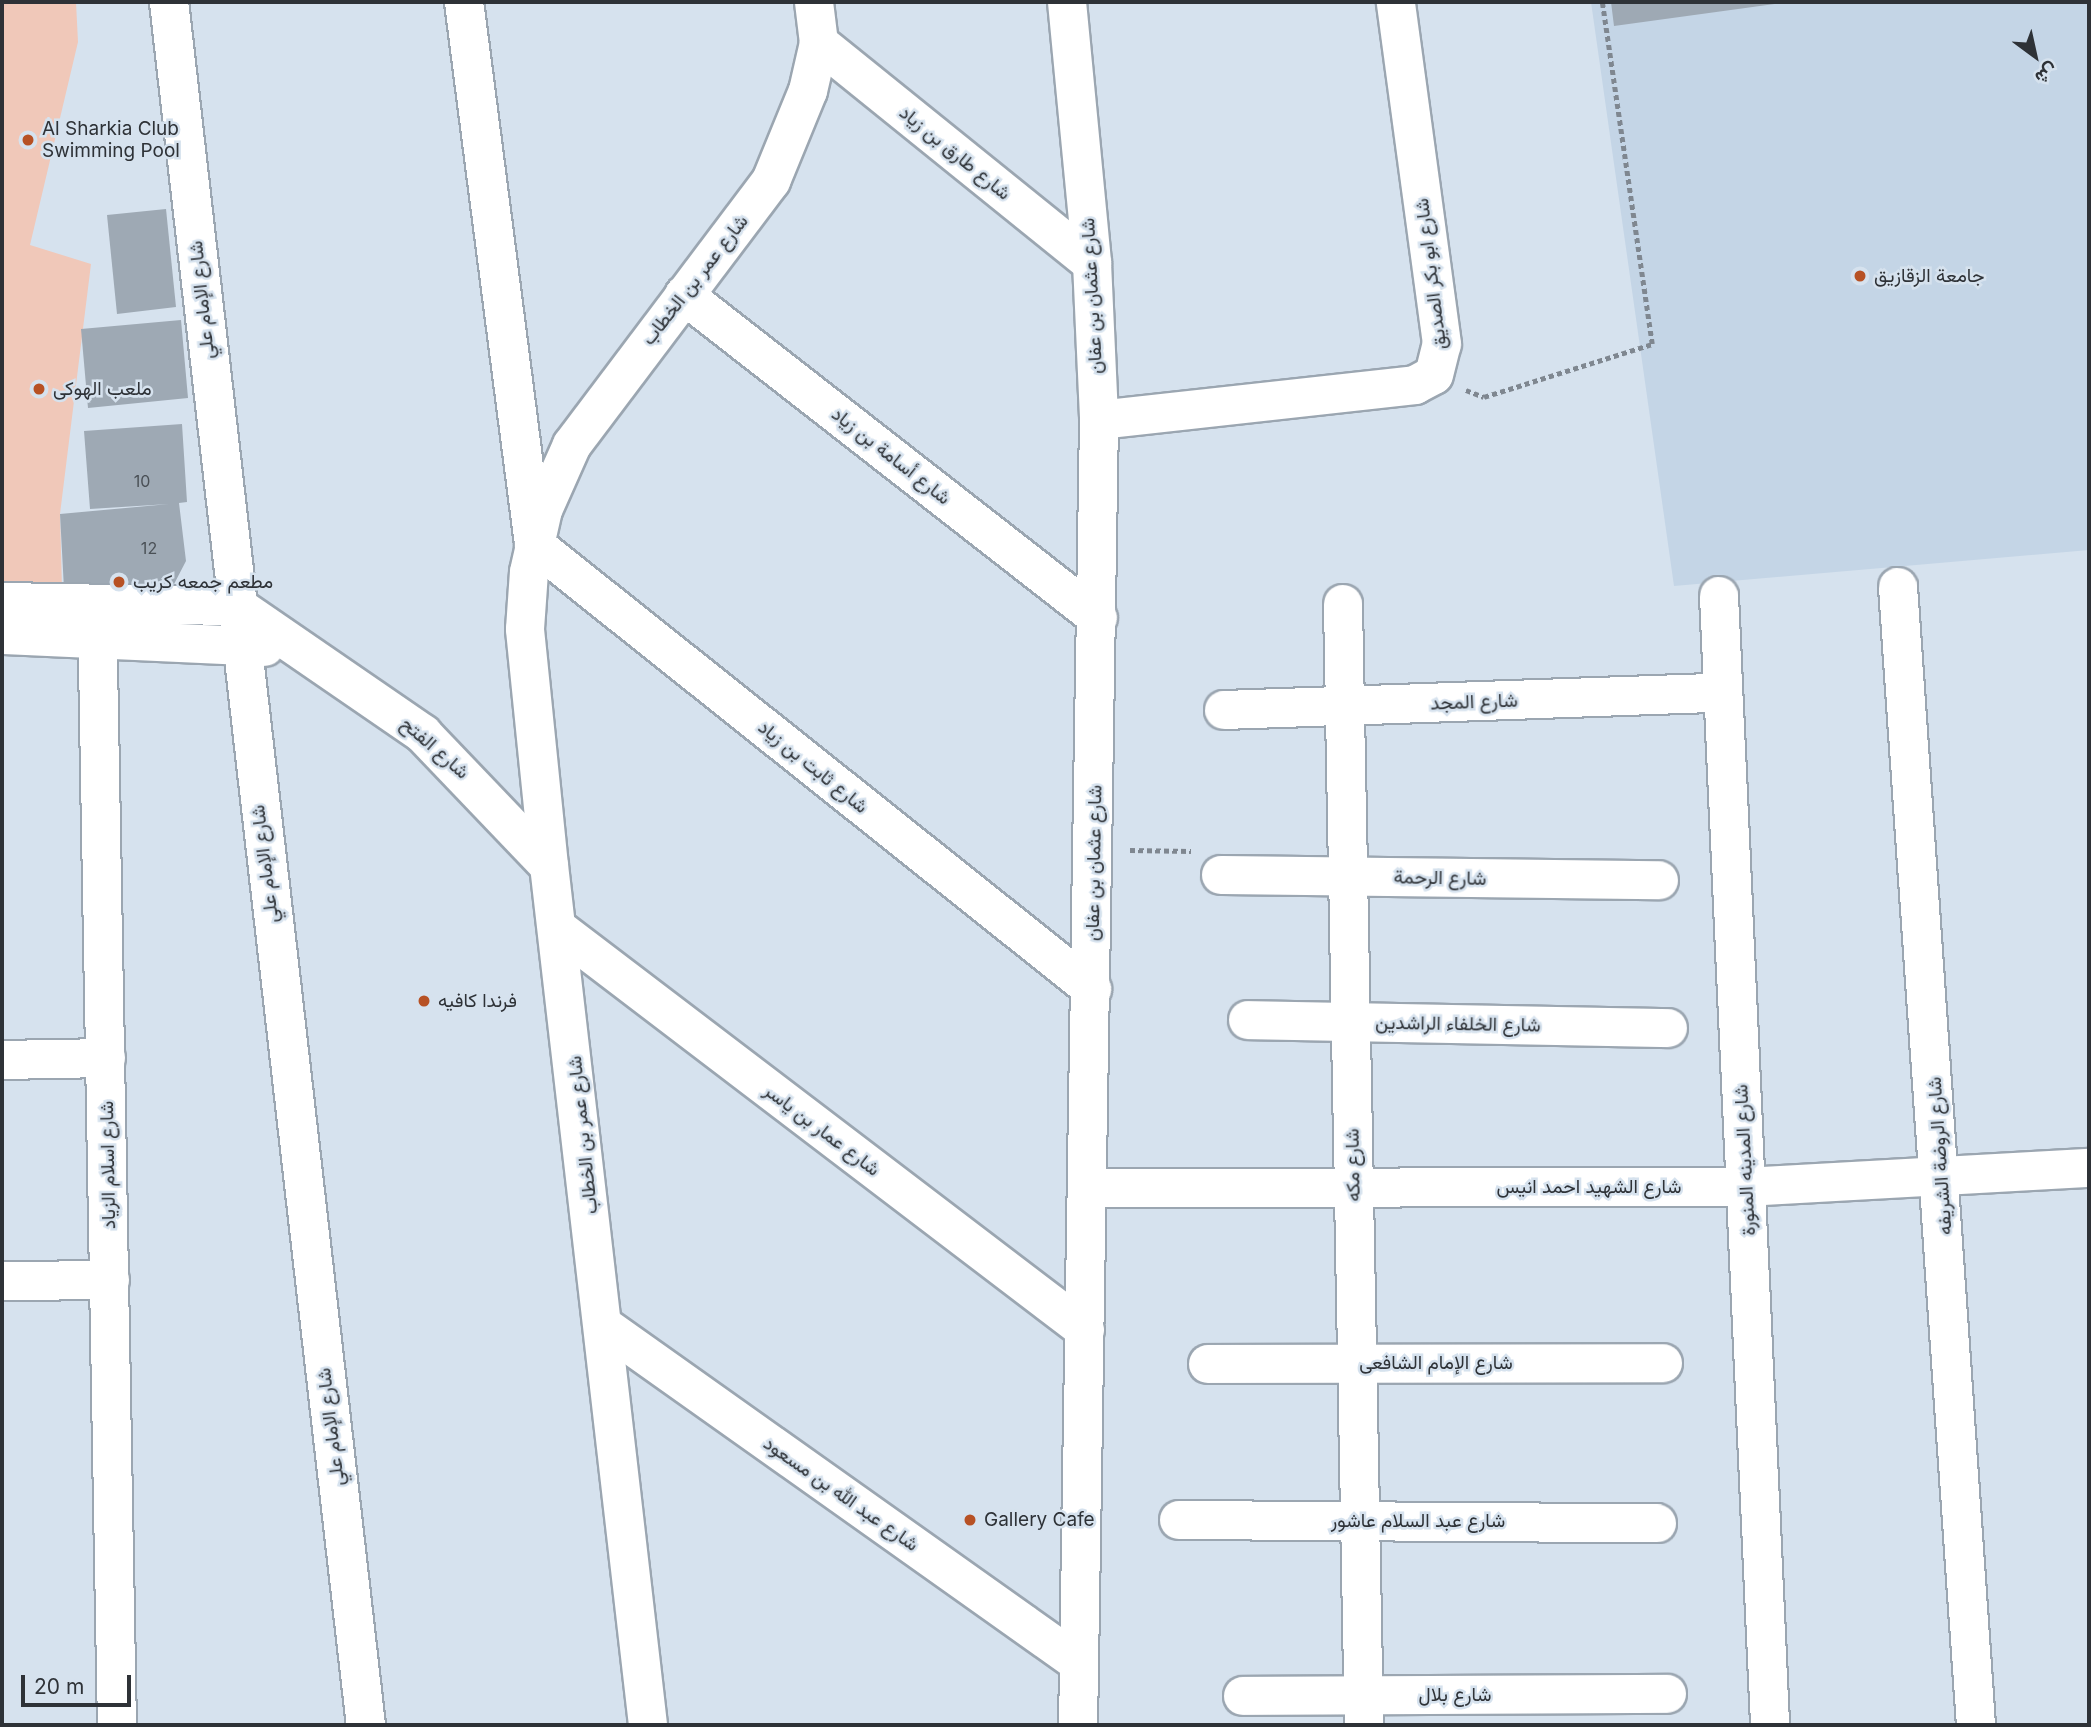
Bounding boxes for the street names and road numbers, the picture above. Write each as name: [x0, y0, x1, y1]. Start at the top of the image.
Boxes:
street label: شارع طارق بن زياد: [895, 101, 1015, 205]
street label: شارع ابو بكر الصديق: [1410, 197, 1452, 351]
street label: شارع عمر بن الخطاب: [637, 210, 753, 350]
street label: شارع عثمان بن عفان: [1077, 217, 1107, 375]
street label: شارع الإمام علي: [184, 240, 220, 360]
street label: شارع أسامة بن زياد: [827, 403, 955, 509]
street label: شارع المجد: [1430, 689, 1518, 715]
street label: شارع الفتح: [396, 712, 474, 784]
street label: شارع ثابت بن زياد: [754, 716, 872, 818]
street label: شارع عثمان بن عفان: [1081, 785, 1107, 941]
street label: شارع الإمام علي: [246, 804, 284, 924]
street label: شارع الرحمة: [1393, 866, 1487, 890]
street label: شارع الخلفاء الراشدين: [1375, 1011, 1541, 1037]
street label: شارع عمر بن الخطاب: [563, 1055, 603, 1215]
street label: شارع الروضة الشريفه: [1923, 1076, 1957, 1236]
street label: شارع عمار بن ياسر: [760, 1079, 884, 1181]
street label: شارع المدينه المنورة: [1730, 1084, 1760, 1236]
street label: شارع اسلام الزياد: [95, 1101, 121, 1229]
street label: شارع مكه: [1341, 1128, 1365, 1202]
street label: شارع الشهيد احمد انيس: [1497, 1176, 1681, 1198]
street label: شارع الإمام الشافعى: [1359, 1352, 1513, 1374]
street label: شارع الإمام علي: [312, 1367, 350, 1487]
street label: شارع عبد الله بن مسعود: [759, 1432, 923, 1556]
street label: شارع عبد السلام عاشور: [1331, 1510, 1505, 1532]
street label: شارع بلال: [1419, 1684, 1491, 1706]

